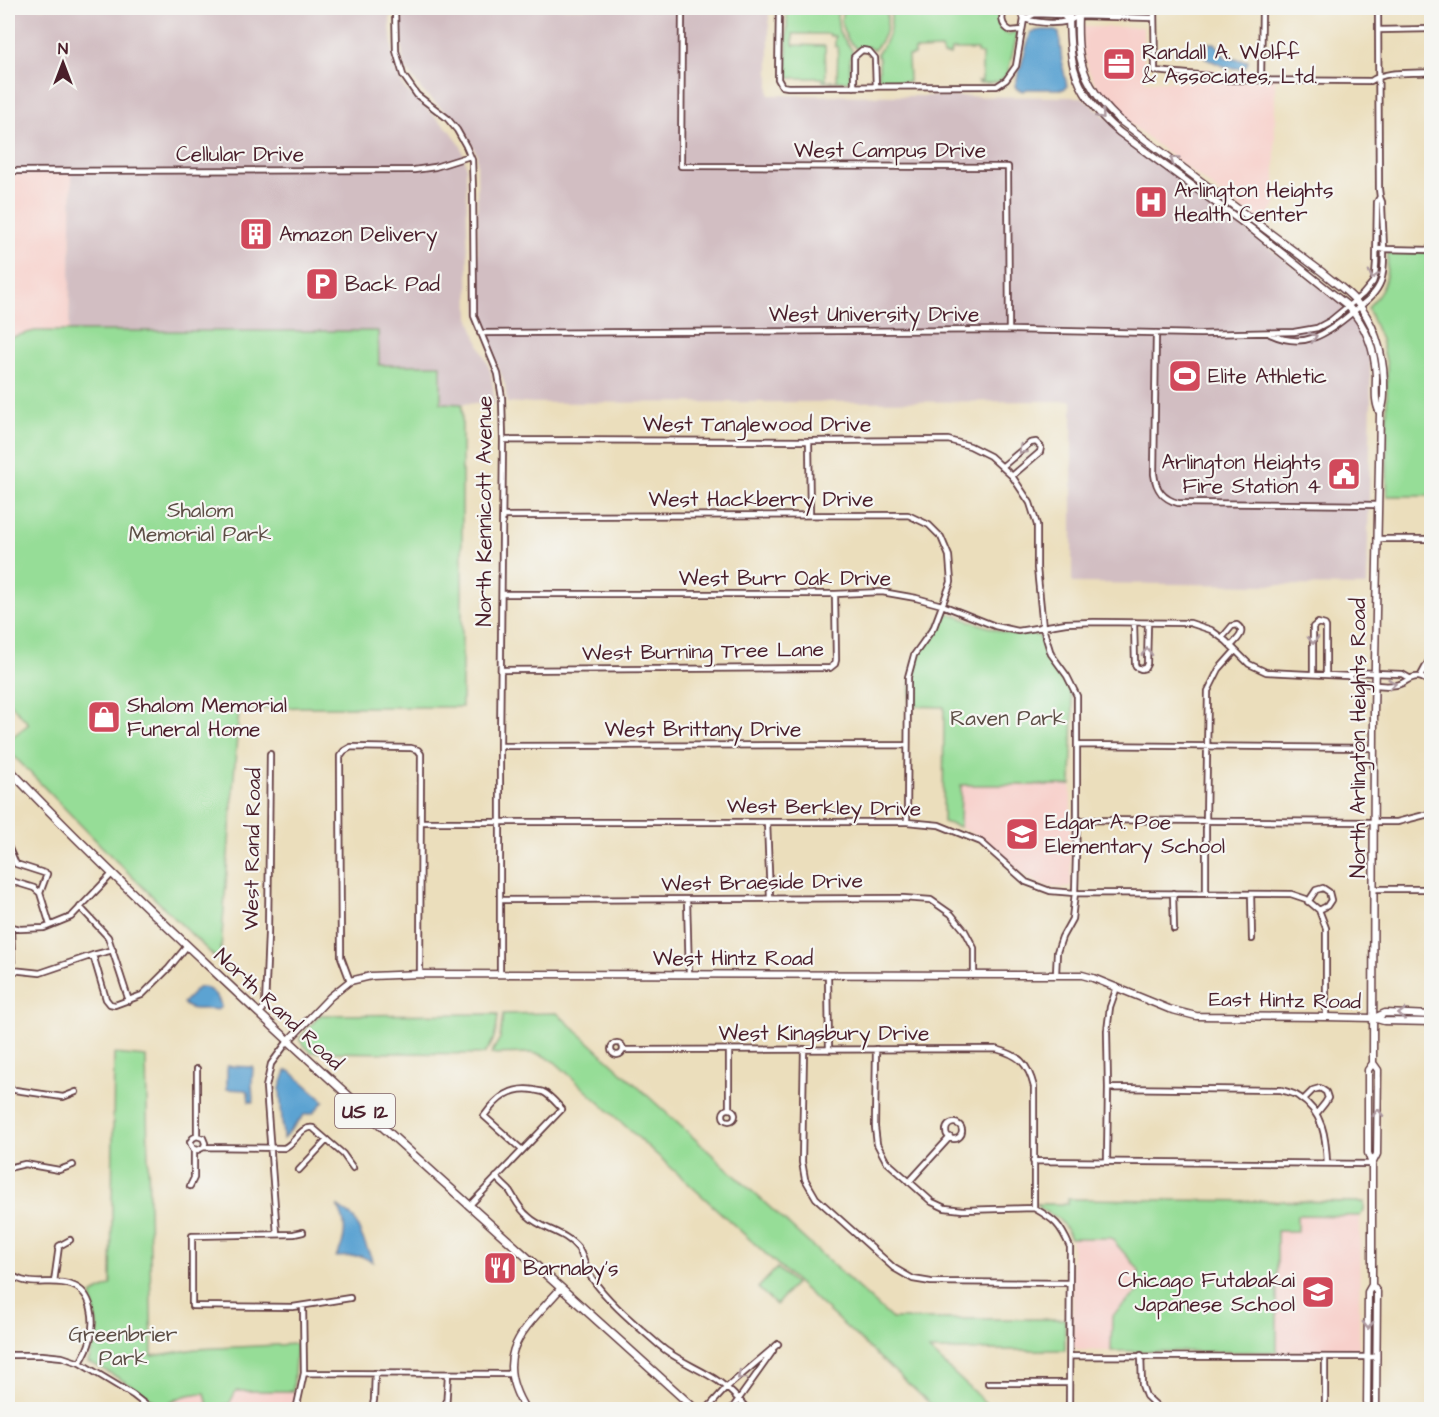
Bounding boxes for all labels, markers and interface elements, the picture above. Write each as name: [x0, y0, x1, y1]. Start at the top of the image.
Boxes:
north arrow: [33, 33, 93, 93]
text: N: [58, 38, 68, 60]
place label: Randall A. Wolff & Associates, Ltd.: [1142, 38, 1317, 91]
office icon: Randall A. Wolff & Associates, Ltd.: [1101, 46, 1137, 82]
one-way arrow: [1094, 108, 1105, 119]
street label: West Campus Drive: [794, 136, 986, 166]
street label: Cellular Drive: [176, 140, 304, 169]
one-way arrow: [1169, 156, 1180, 167]
place label: Arlington Heights Health Center: [1174, 176, 1334, 229]
hospital icon: Arlington Heights Health Center: [1133, 184, 1169, 220]
building icon: Amazon Delivery: [238, 216, 274, 252]
place label: Amazon Delivery: [279, 220, 438, 251]
parking icon: Back Pad: [304, 266, 340, 302]
one-way arrow: [1368, 269, 1380, 280]
place label: Back Pad: [345, 270, 440, 299]
street label: West University Drive: [769, 300, 979, 331]
one-way arrow: [1307, 332, 1318, 344]
sports icon: Elite Athletic: [1167, 358, 1203, 394]
place label: Elite Athletic: [1208, 362, 1327, 391]
street label: North Kennicott Avenue: [470, 396, 499, 626]
street label: West Tanglewood Drive: [643, 410, 871, 441]
one-way arrow: [1018, 443, 1029, 454]
place label: Arlington Heights Fire Station 4: [1161, 448, 1321, 501]
public building icon: Arlington Heights Fire Station 4: [1326, 456, 1362, 492]
street label: West Hackberry Drive: [648, 485, 874, 516]
park label: Shalom Memorial Park: [129, 496, 271, 549]
street label: West Burr Oak Drive: [679, 564, 891, 593]
street label: North Arlington Heights Road: [1344, 598, 1375, 878]
street label: West Burning Tree Lane: [582, 635, 824, 670]
one-way arrow: [1307, 635, 1319, 644]
one-way arrow: [1141, 647, 1154, 656]
one-way arrow: [1388, 678, 1397, 691]
place label: Shalom Memorial Funeral Home: [127, 691, 287, 744]
shop icon: Shalom Memorial Funeral Home: [86, 699, 122, 735]
park label: Raven Park: [950, 704, 1066, 733]
street label: West Brittany Drive: [605, 715, 801, 746]
street label: West Rand Road: [237, 767, 268, 930]
street label: West Berkley Drive: [726, 791, 922, 826]
place label: Edgar A. Poe Elementary School: [1045, 808, 1225, 863]
school or university icon: Edgar A. Poe Elementary School: [1004, 816, 1040, 852]
street label: West Braeside Drive: [661, 866, 863, 899]
street label: North Rand Road: [208, 942, 350, 1077]
street label: West Hintz Road: [653, 944, 813, 973]
street label: East Hintz Road: [1209, 985, 1362, 1016]
one-way arrow: [1397, 1007, 1406, 1020]
street label: West Kingsbury Drive: [719, 1019, 929, 1050]
road number: US 12: [335, 1094, 395, 1128]
one-way arrow: [1372, 1109, 1384, 1118]
restaurant icon: Barnaby's: [482, 1250, 518, 1286]
place label: Barnaby's: [523, 1254, 619, 1285]
place label: Chicago Futabakai Japanese School: [1118, 1266, 1295, 1320]
school or university icon: Chicago Futabakai Japanese School: [1300, 1274, 1336, 1310]
park label: Greenbrier Park: [69, 1320, 178, 1373]
one-way arrow: [1362, 1320, 1374, 1329]
one-way arrow: [737, 1368, 748, 1379]

